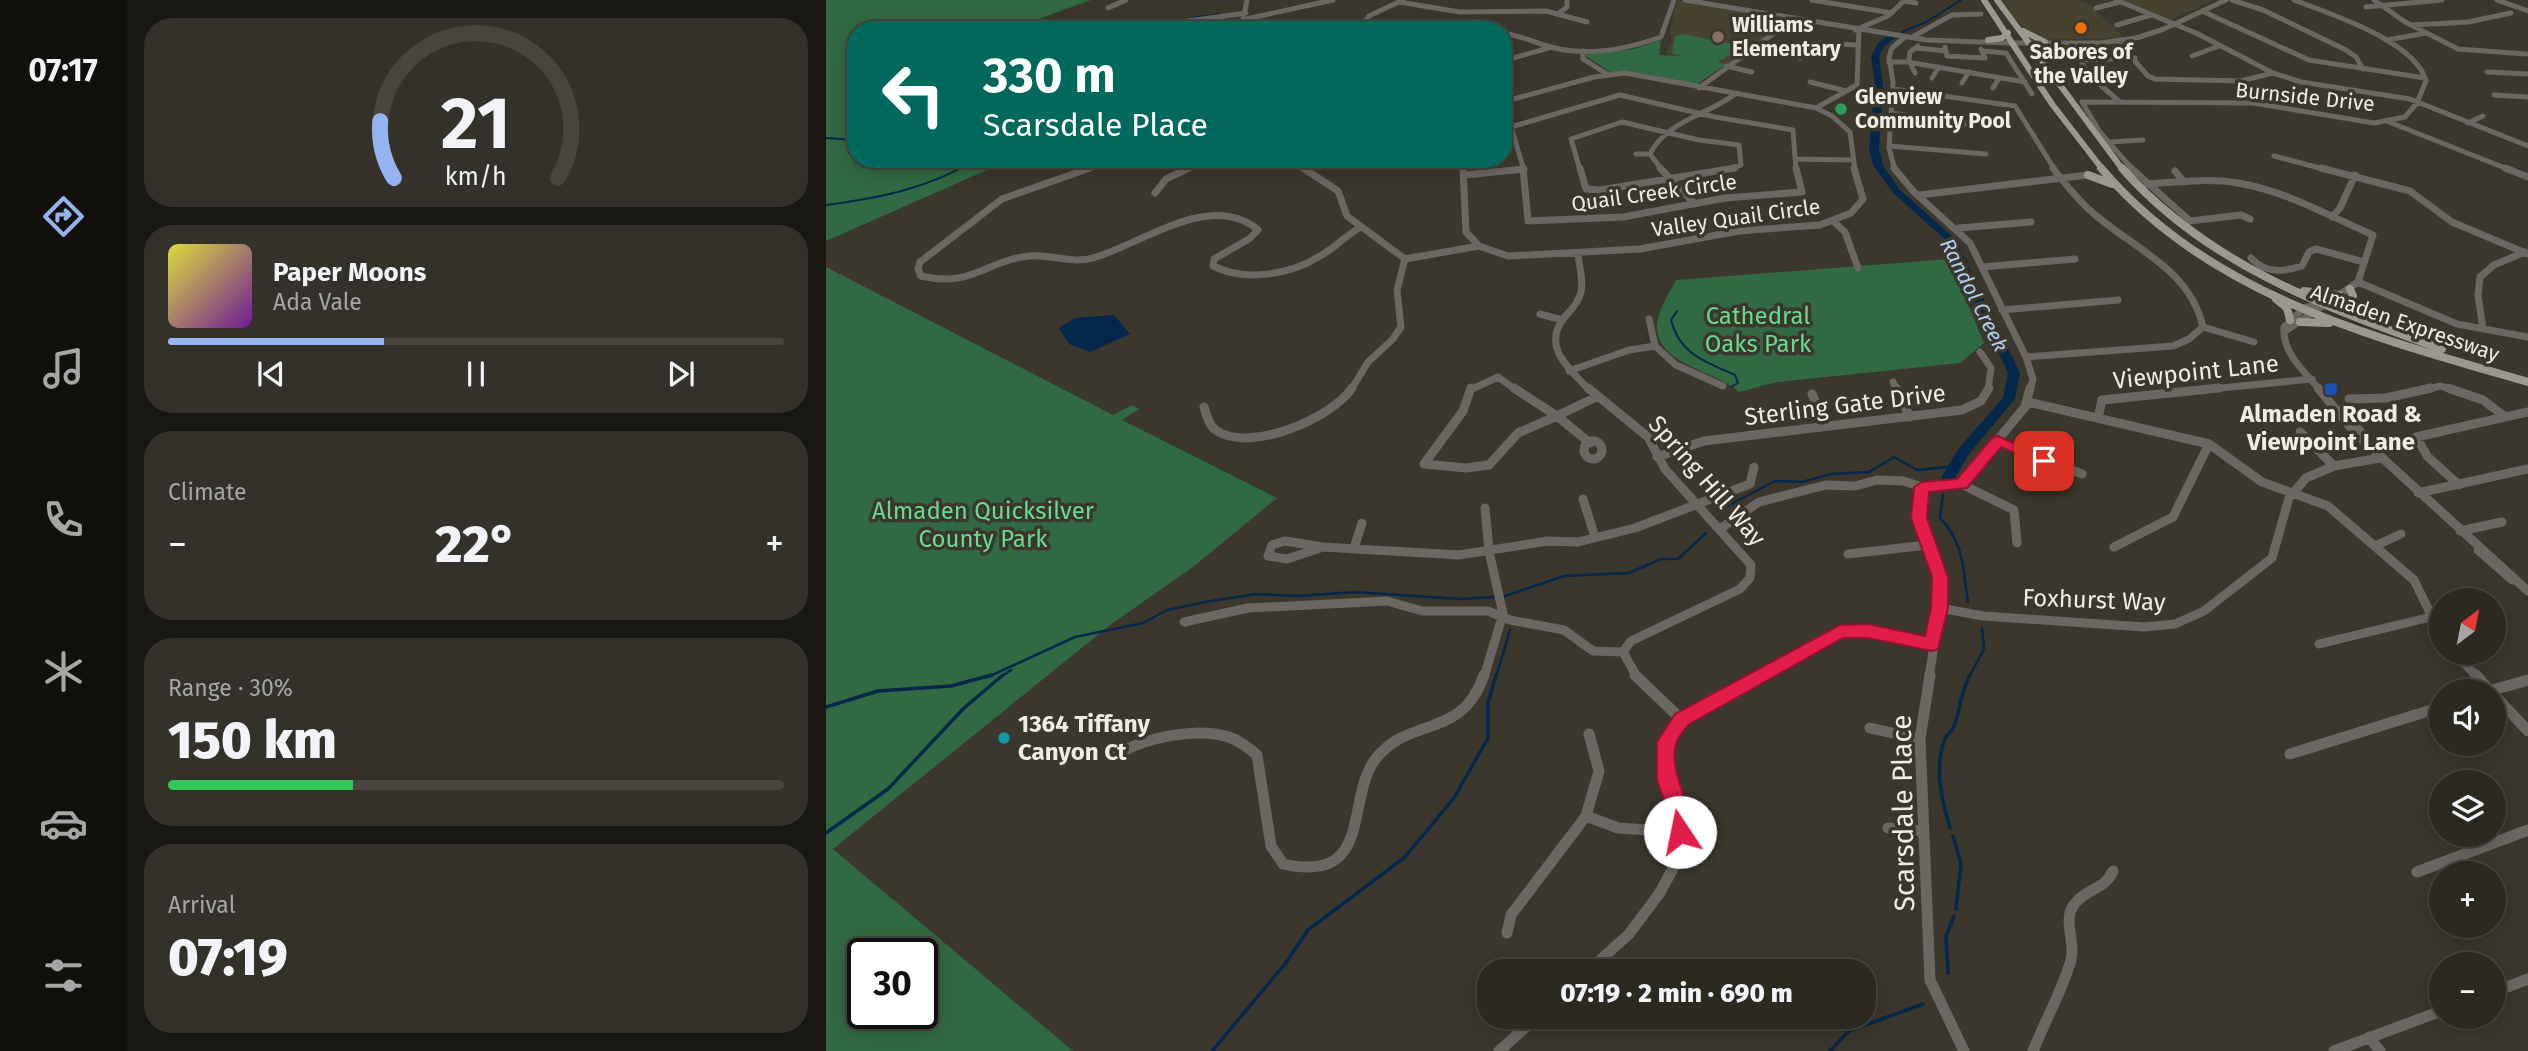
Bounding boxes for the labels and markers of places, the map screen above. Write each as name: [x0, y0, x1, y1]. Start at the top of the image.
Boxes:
place label: Williams Elementary: [1732, 12, 1841, 62]
marker: Sabores of the Valley: [2073, 20, 2089, 36]
marker: Williams Elementary: [1710, 29, 1726, 45]
place label: Sabores of the Valley: [2030, 39, 2135, 89]
place label: Glenview Community Pool: [1855, 84, 2012, 134]
marker: Glenview Community Pool: [1833, 101, 1849, 117]
marker: Almaden Road & Viewpoint Lane: [2323, 381, 2339, 397]
place label: Almaden Road & Viewpoint Lane: [2239, 400, 2422, 456]
pin: [2014, 431, 2074, 491]
place label: 1364 Tiffany Canyon Ct: [1018, 710, 1150, 766]
marker: 1364 Tiffany Canyon Ct: [996, 730, 1012, 746]

